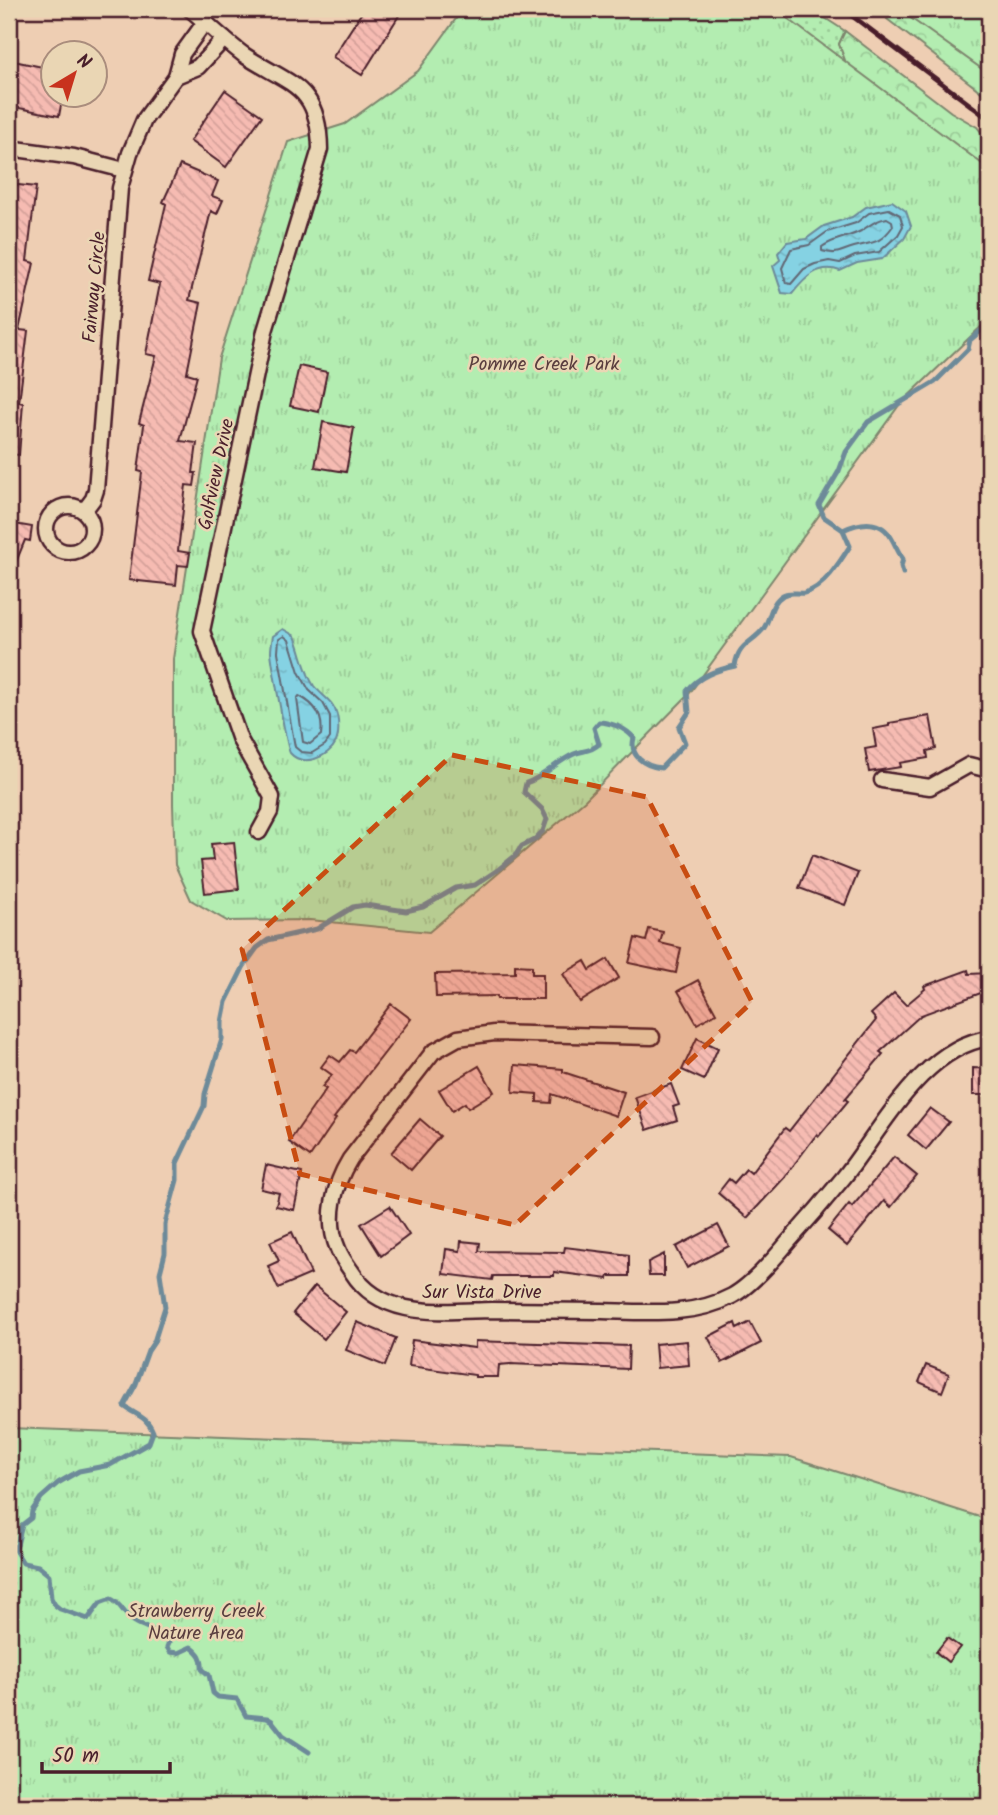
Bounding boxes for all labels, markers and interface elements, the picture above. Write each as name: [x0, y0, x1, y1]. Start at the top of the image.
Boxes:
north arrow: [38, 38, 108, 108]
text: N: [69, 47, 97, 78]
street label: Fairway Circle: [75, 230, 115, 344]
park label: Pomme Creek Park: [468, 350, 620, 380]
street label: Golfview Drive: [191, 416, 243, 533]
street label: Sur Vista Drive: [422, 1278, 542, 1308]
park label: Strawberry Creek Nature Area: [128, 1597, 264, 1649]
scale bar: [42, 1731, 170, 1775]
text: 50 m: [52, 1740, 99, 1773]

